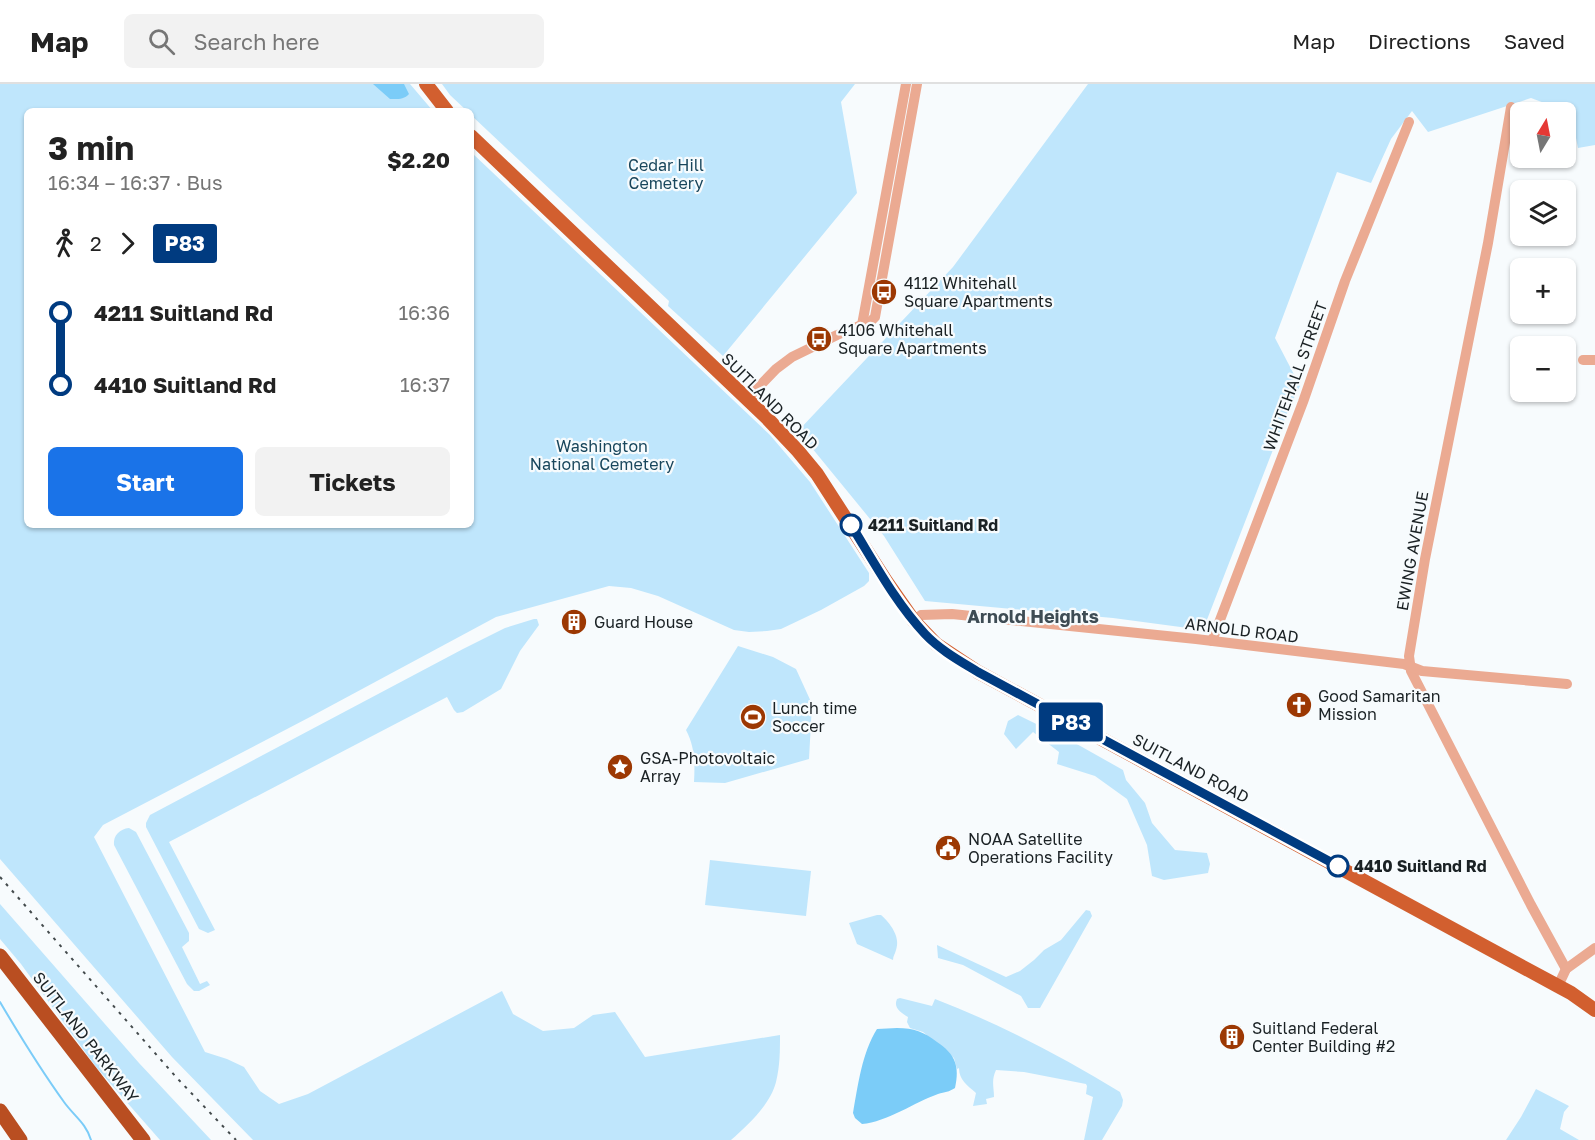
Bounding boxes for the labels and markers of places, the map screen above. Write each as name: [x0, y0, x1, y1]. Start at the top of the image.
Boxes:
place label: 4112 Whitehall Square Apartments: [904, 273, 1053, 311]
bus stop icon: 4112 Whitehall Square Apartments: [869, 277, 899, 307]
place label: 4106 Whitehall Square Apartments: [838, 320, 987, 358]
bus stop icon: 4106 Whitehall Square Apartments: [804, 324, 834, 354]
marker: 4211 Suitland Rd: [840, 514, 862, 536]
place label: 4211 Suitland Rd: [868, 515, 998, 535]
building icon: Guard House: [559, 607, 589, 637]
place label: Guard House: [594, 612, 693, 632]
place label: Good Samaritan Mission: [1318, 686, 1441, 724]
church icon: Good Samaritan Mission: [1284, 690, 1314, 720]
place label: Lunch time Soccer: [772, 698, 857, 736]
sports icon: Lunch time Soccer: [738, 702, 768, 732]
place label: GSA-Photovoltaic Array: [640, 748, 776, 786]
place icon: GSA-Photovoltaic Array: [605, 752, 635, 782]
place label: NOAA Satellite Operations Facility: [968, 829, 1113, 867]
public building icon: NOAA Satellite Operations Facility: [933, 833, 963, 863]
marker: 4410 Suitland Rd: [1327, 855, 1349, 877]
place label: 4410 Suitland Rd: [1354, 856, 1487, 876]
place label: Suitland Federal Center Building #2: [1252, 1018, 1395, 1056]
building icon: Suitland Federal Center Building #2: [1217, 1022, 1247, 1052]

